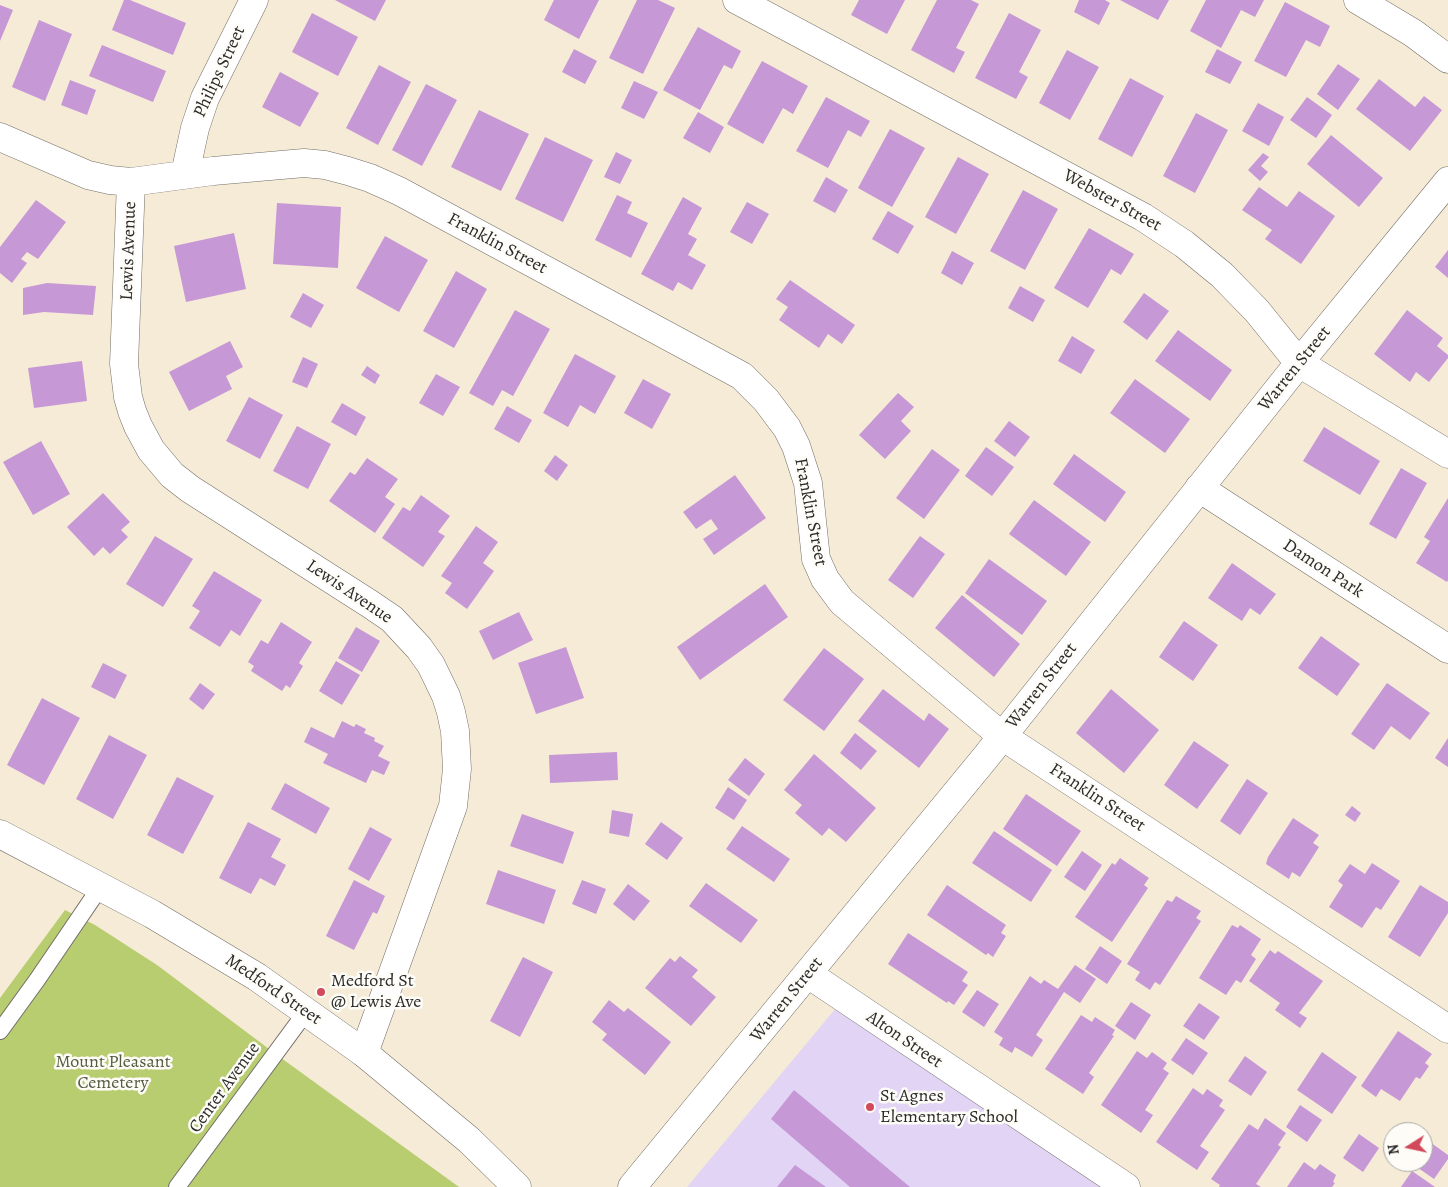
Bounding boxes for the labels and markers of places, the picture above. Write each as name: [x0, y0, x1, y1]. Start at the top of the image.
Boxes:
place label: Medford St @ Lewis Ave: [331, 971, 421, 1014]
marker: Medford St @ Lewis Ave: [315, 986, 327, 998]
place label: St Agnes Elementary School: [880, 1086, 1018, 1128]
marker: St Agnes Elementary School: [864, 1101, 876, 1113]

